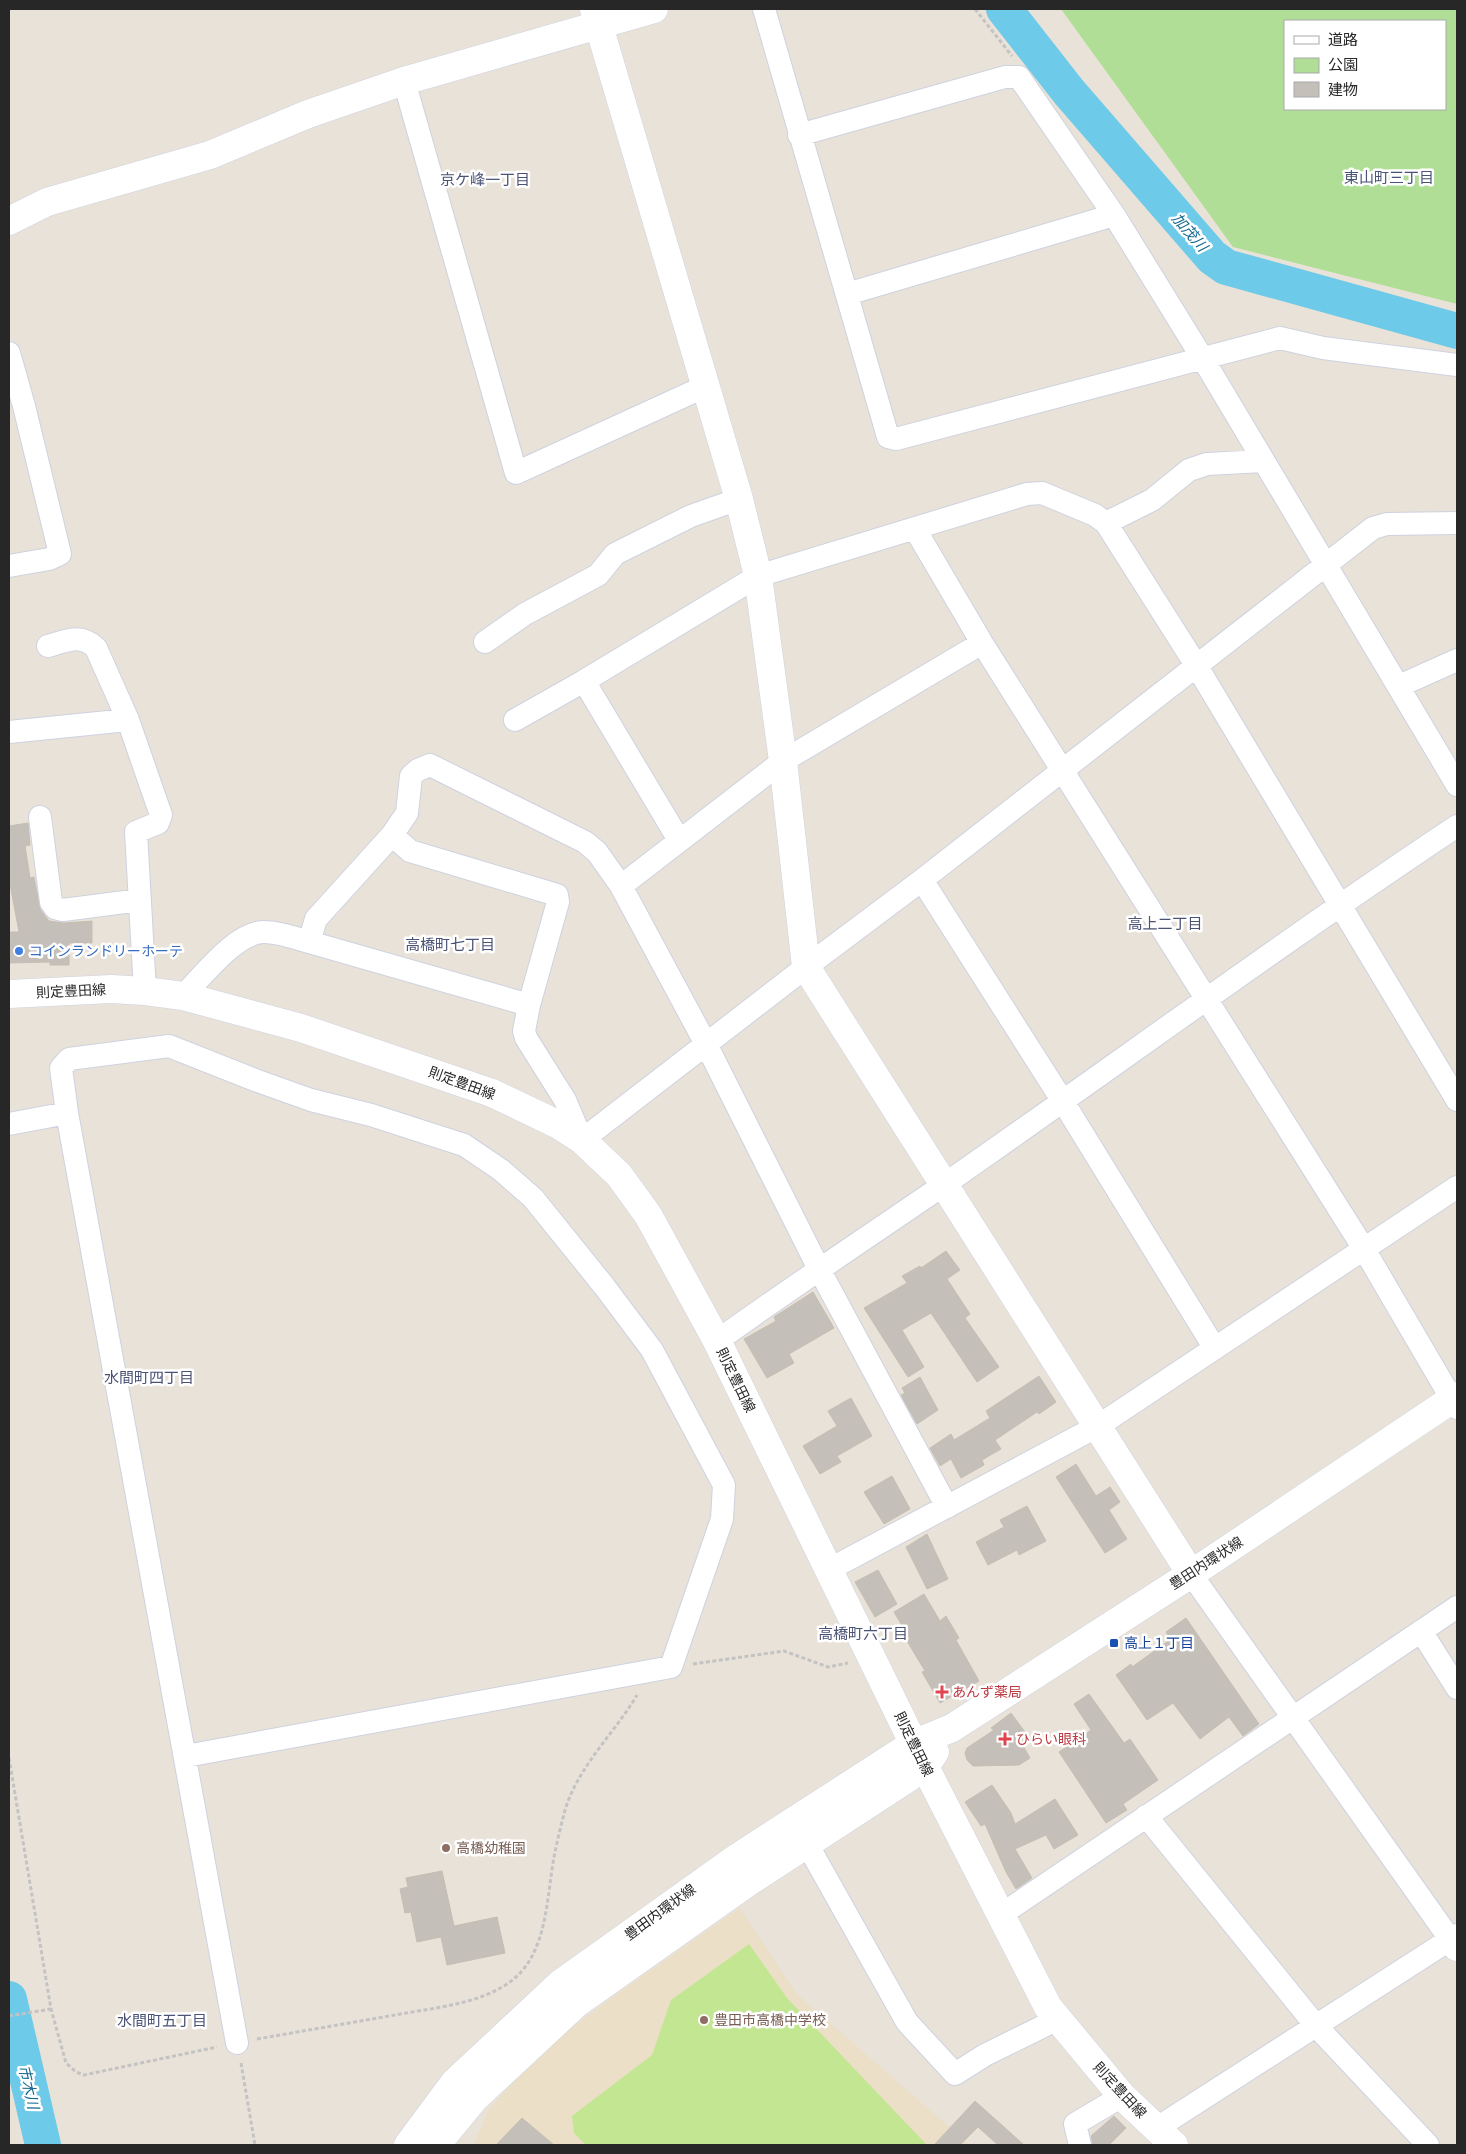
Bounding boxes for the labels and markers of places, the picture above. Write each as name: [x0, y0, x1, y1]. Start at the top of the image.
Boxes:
place label: コインランドリーホーテ: [29, 942, 183, 960]
marker: コインランドリーホーテ: [13, 945, 25, 957]
place label: 高上１丁目: [1124, 1634, 1194, 1652]
marker: 高上１丁目: [1108, 1637, 1120, 1649]
place label: あんず薬局: [952, 1683, 1022, 1701]
marker: あんず薬局: [936, 1686, 948, 1698]
place label: ひらい眼科: [1016, 1730, 1086, 1748]
marker: ひらい眼科: [998, 1732, 1012, 1746]
place label: 高橋幼稚園: [456, 1839, 526, 1857]
marker: 高橋幼稚園: [440, 1842, 452, 1854]
place label: 豊田市高橋中学校: [714, 2011, 826, 2029]
marker: 豊田市高橋中学校: [698, 2014, 710, 2026]

